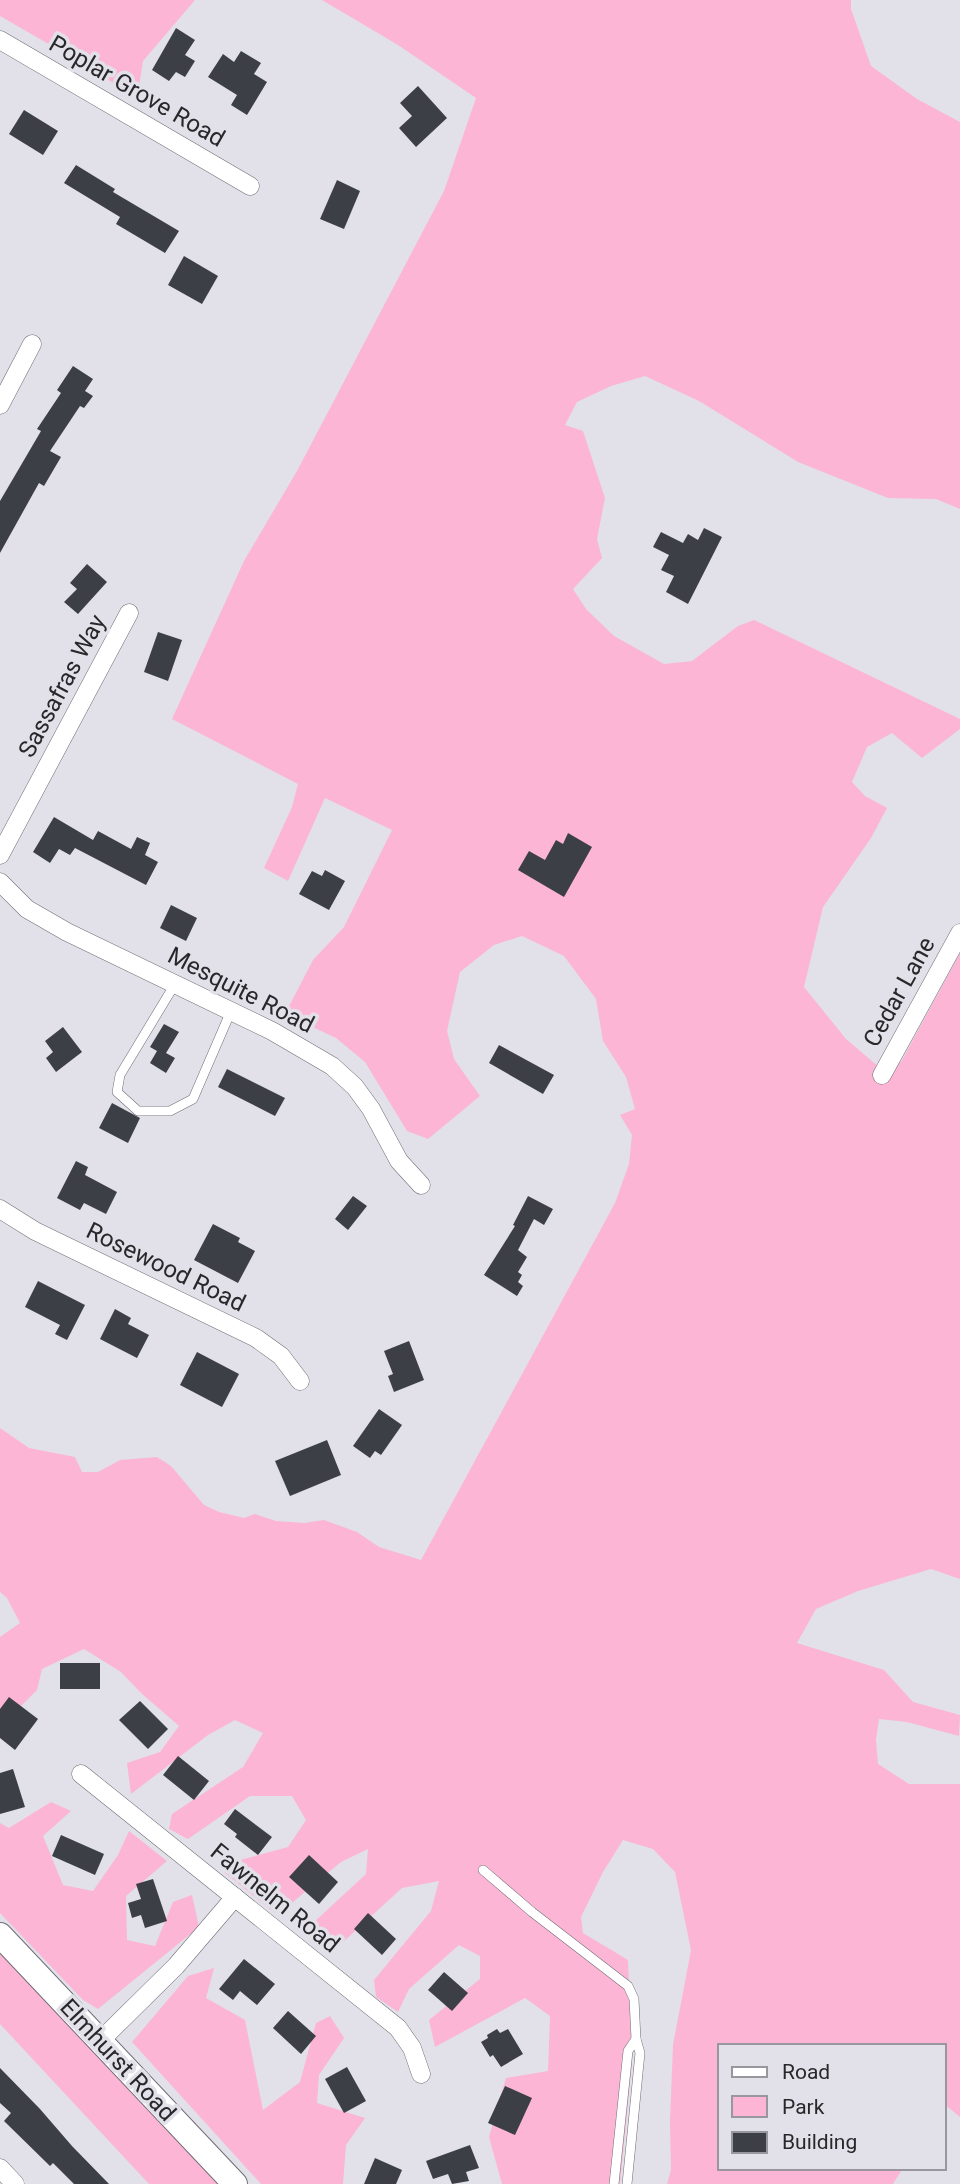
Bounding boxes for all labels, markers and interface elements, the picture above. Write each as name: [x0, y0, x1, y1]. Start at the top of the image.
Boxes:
street label: Poplar Grove Road: [44, 29, 230, 153]
street label: Sassafras Way: [13, 609, 112, 762]
street label: Cedar Lane: [857, 932, 941, 1052]
street label: Mesquite Road: [163, 941, 319, 1039]
street label: Rosewood Road: [82, 1216, 250, 1318]
street label: Fawnelm Road: [205, 1837, 345, 1959]
street label: Elmhurst Road: [54, 1993, 182, 2127]
legend: [718, 2044, 946, 2170]
text: Road: [782, 2060, 830, 2084]
text: Park: [782, 2095, 825, 2119]
text: Building: [782, 2130, 857, 2154]

